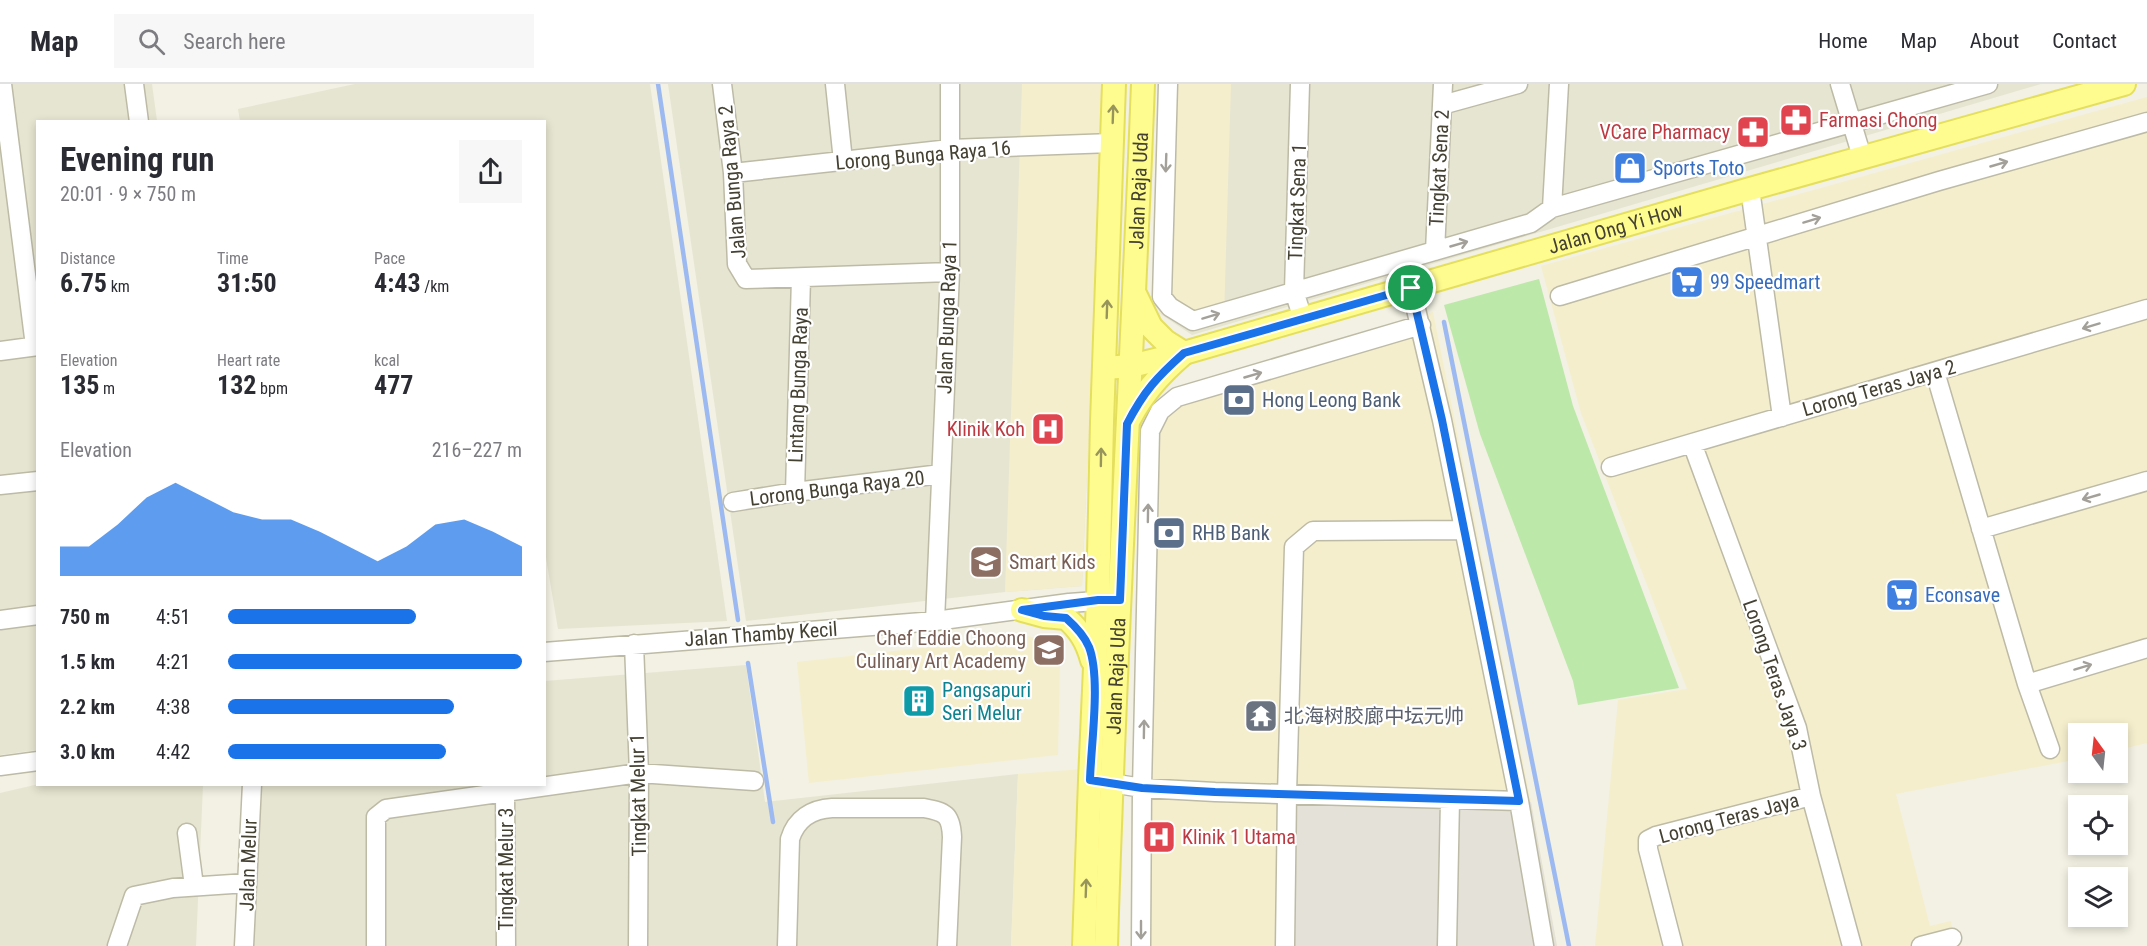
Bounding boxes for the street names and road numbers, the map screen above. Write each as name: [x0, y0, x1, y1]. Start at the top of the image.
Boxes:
street label: Jalan Bunga Raya 2: [713, 104, 751, 260]
street label: Tingkat Sena 2: [1424, 109, 1454, 227]
street label: Jalan Raja Uda: [1124, 132, 1153, 250]
street label: Lorong Bunga Raya 16: [834, 135, 1012, 175]
street label: Tingkat Sena 1: [1283, 143, 1311, 261]
street label: Jalan Ong Yi How: [1545, 197, 1686, 259]
street label: Jalan Bunga Raya 1: [932, 239, 962, 395]
street label: Lintang Bunga Raya: [783, 307, 813, 463]
street label: Lorong Teras Jaya 2: [1800, 355, 1959, 421]
street label: Lorong Bunga Raya 20: [748, 465, 926, 511]
street label: Lorong Teras Jaya 3: [1738, 596, 1812, 754]
street label: Jalan Thamby Kecil: [684, 617, 838, 651]
street label: Jalan Raja Uda: [1101, 617, 1131, 735]
street label: Tingkat Melur 1: [625, 733, 651, 857]
street label: Lorong Teras Jaya: [1656, 788, 1802, 848]
street label: Tingkat Melur 3: [494, 808, 518, 930]
street label: Jalan Melur: [234, 818, 262, 912]

